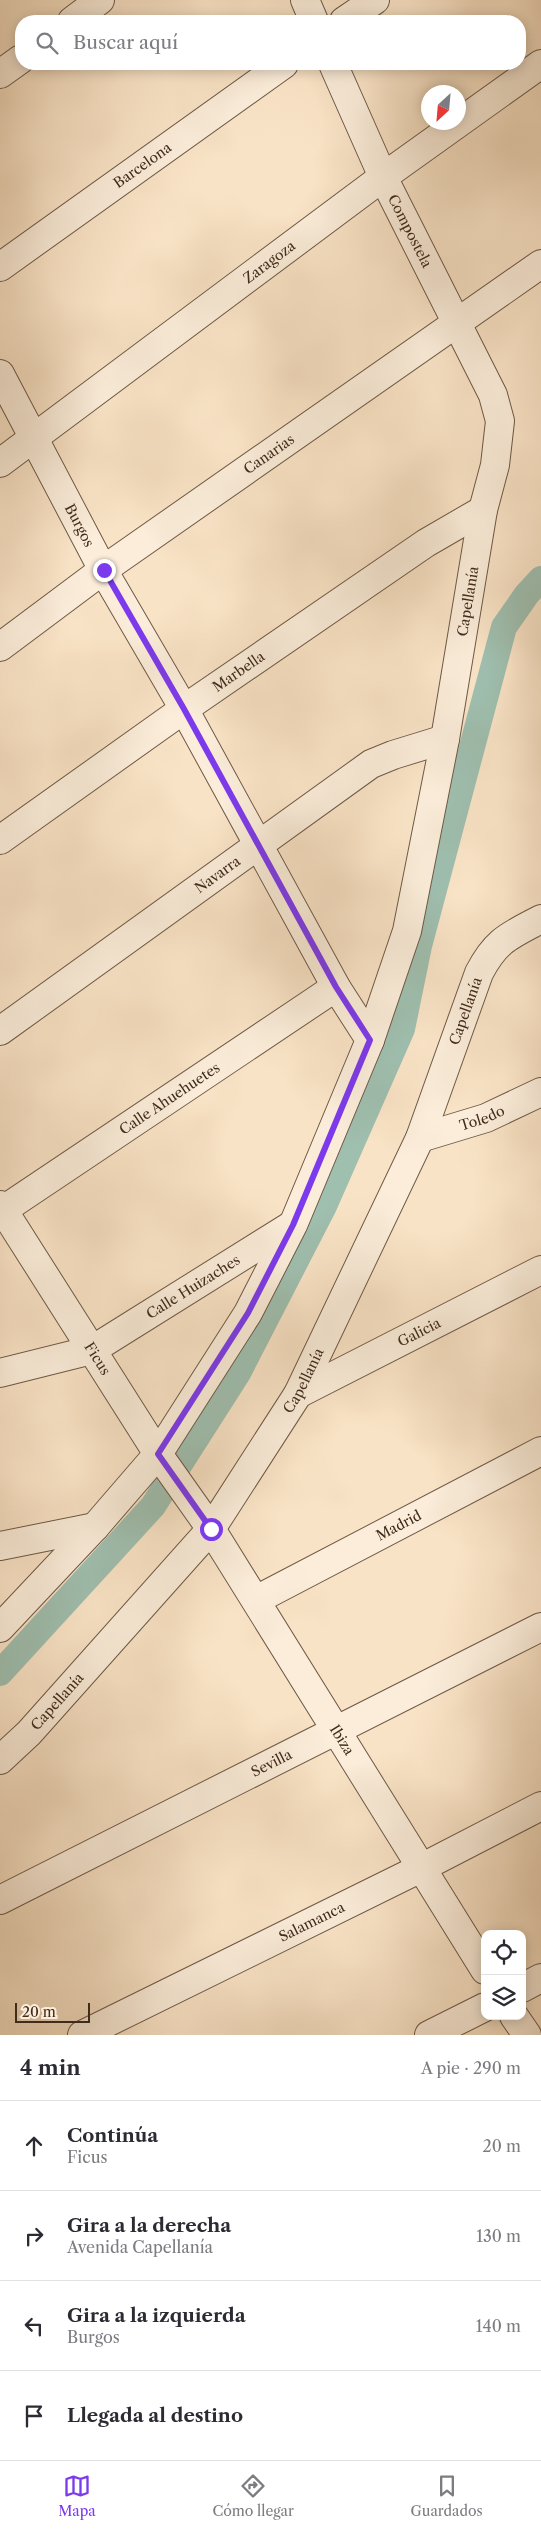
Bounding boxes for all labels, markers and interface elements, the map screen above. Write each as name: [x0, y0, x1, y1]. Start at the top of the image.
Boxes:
search box: [15, 15, 526, 70]
icon: search: [33, 29, 61, 57]
text: Buscar aquí: [73, 31, 178, 54]
north arrow: [421, 85, 466, 130]
street label: Barcelona: [110, 138, 175, 192]
street label: Compostela: [384, 191, 436, 271]
street label: Zaragoza: [240, 236, 299, 287]
street label: Canarias: [240, 430, 298, 478]
street label: Burgos: [61, 501, 98, 550]
route end: [93, 559, 116, 582]
street label: Capellanía: [453, 564, 483, 638]
street label: Marbella: [209, 647, 269, 696]
street label: Navarra: [191, 852, 244, 897]
street label: Capellanía: [445, 974, 486, 1047]
street label: Calle Ahuehuetes: [116, 1058, 223, 1139]
street label: Toledo: [457, 1102, 507, 1135]
street label: Calle Huizaches: [143, 1251, 243, 1323]
street label: Galicia: [395, 1313, 444, 1351]
street label: Ficus: [80, 1339, 115, 1378]
street label: Capellanía: [279, 1345, 328, 1417]
street label: Madrid: [373, 1506, 425, 1545]
route start: [200, 1518, 223, 1541]
street label: Capellanía: [27, 1669, 88, 1734]
street label: Ibiza: [326, 1721, 359, 1759]
street label: Sevilla: [248, 1745, 295, 1781]
street label: Salamanca: [276, 1898, 348, 1946]
map controls: [481, 1930, 526, 2020]
button: locate: [481, 1930, 526, 1975]
button: layers: [481, 1975, 526, 2020]
scale bar: [15, 2000, 90, 2023]
text: 20 m: [22, 2003, 56, 2021]
text: 4 min: [20, 2055, 81, 2080]
text: A pie · 290 m: [421, 2058, 521, 2078]
text: Continúa: [67, 2124, 158, 2147]
icon: ahead: [20, 2132, 48, 2160]
text: 20 m: [482, 2136, 521, 2156]
text: Ficus: [67, 2147, 107, 2167]
text: Gira a la derecha: [67, 2214, 231, 2237]
icon: right: [20, 2222, 48, 2250]
text: 130 m: [476, 2226, 521, 2246]
text: Avenida Capellanía: [67, 2237, 213, 2257]
text: Gira a la izquierda: [67, 2304, 246, 2327]
icon: left: [20, 2312, 48, 2340]
text: 140 m: [476, 2316, 521, 2336]
text: Burgos: [67, 2327, 120, 2347]
icon: arrive: [20, 2402, 48, 2430]
text: Llegada al destino: [67, 2404, 243, 2427]
tab: Mapa: [58, 2472, 96, 2520]
tab: Cómo llegar: [212, 2472, 294, 2520]
tab: Guardados: [411, 2472, 483, 2520]

